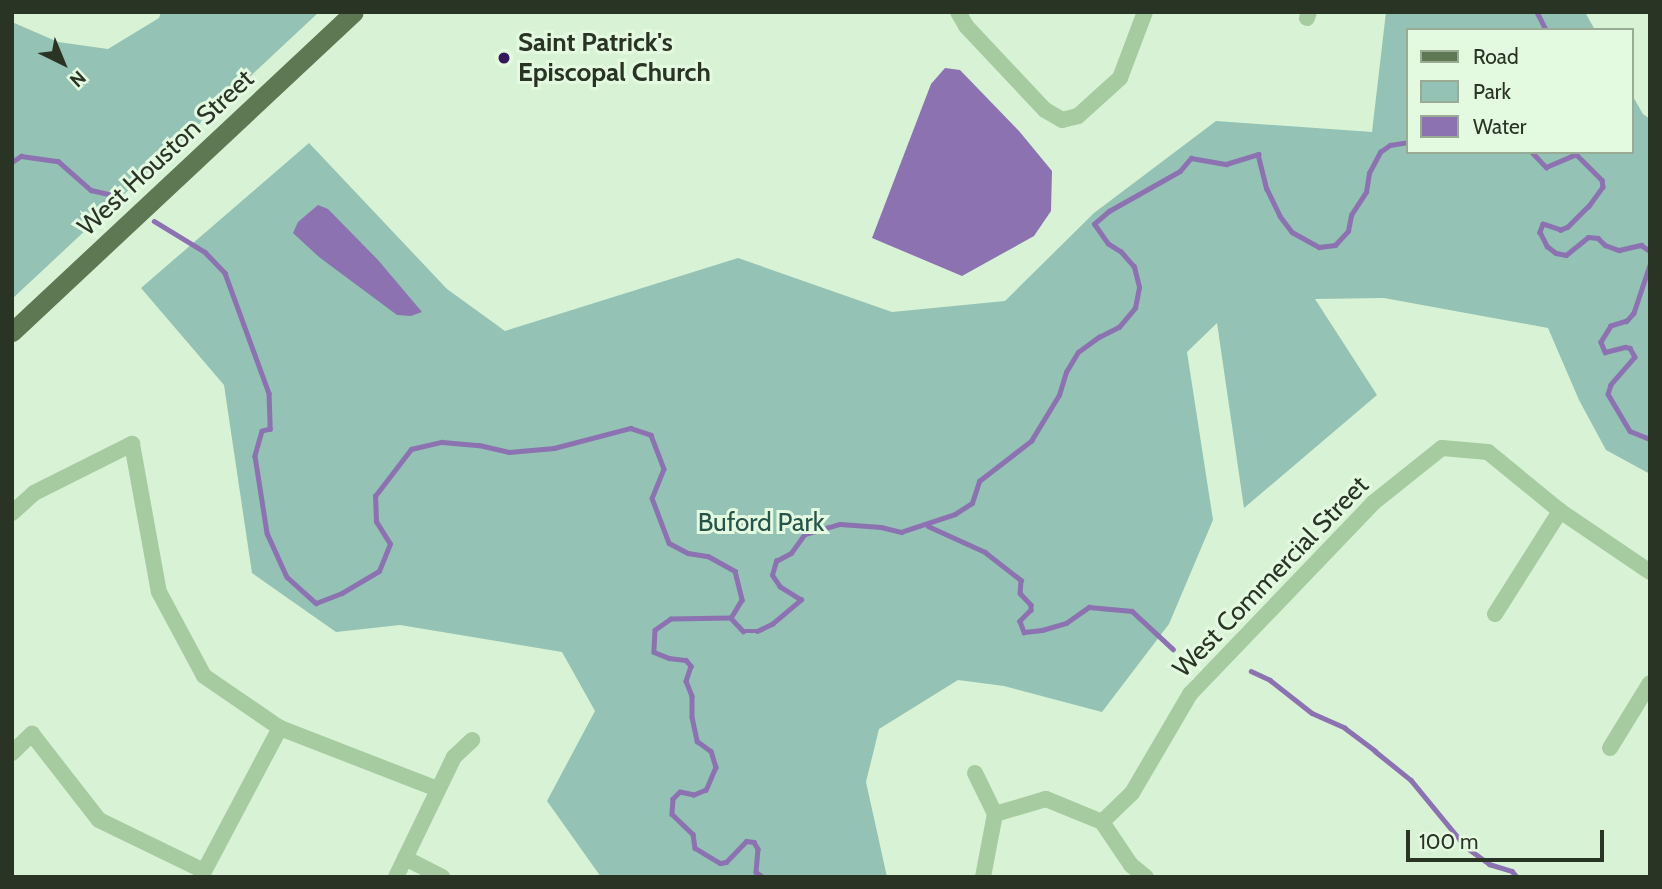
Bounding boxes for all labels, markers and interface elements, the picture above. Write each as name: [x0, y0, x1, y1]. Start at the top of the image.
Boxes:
place label: Saint Patrick's Episcopal Church: [518, 27, 711, 88]
north arrow: [28, 28, 98, 98]
legend: [1406, 28, 1634, 154]
text: Road: [1473, 44, 1519, 69]
marker: Saint Patrick's Episcopal Church: [496, 50, 512, 66]
street label: West Houston Street: [72, 63, 260, 243]
text: N: [65, 66, 90, 92]
text: Park: [1473, 79, 1511, 104]
text: Water: [1473, 114, 1526, 139]
street label: West Commercial Street: [1167, 470, 1375, 684]
park label: Buford Park: [698, 507, 824, 539]
scale bar: [1410, 816, 1608, 860]
text: 100 m: [1419, 829, 1478, 854]

